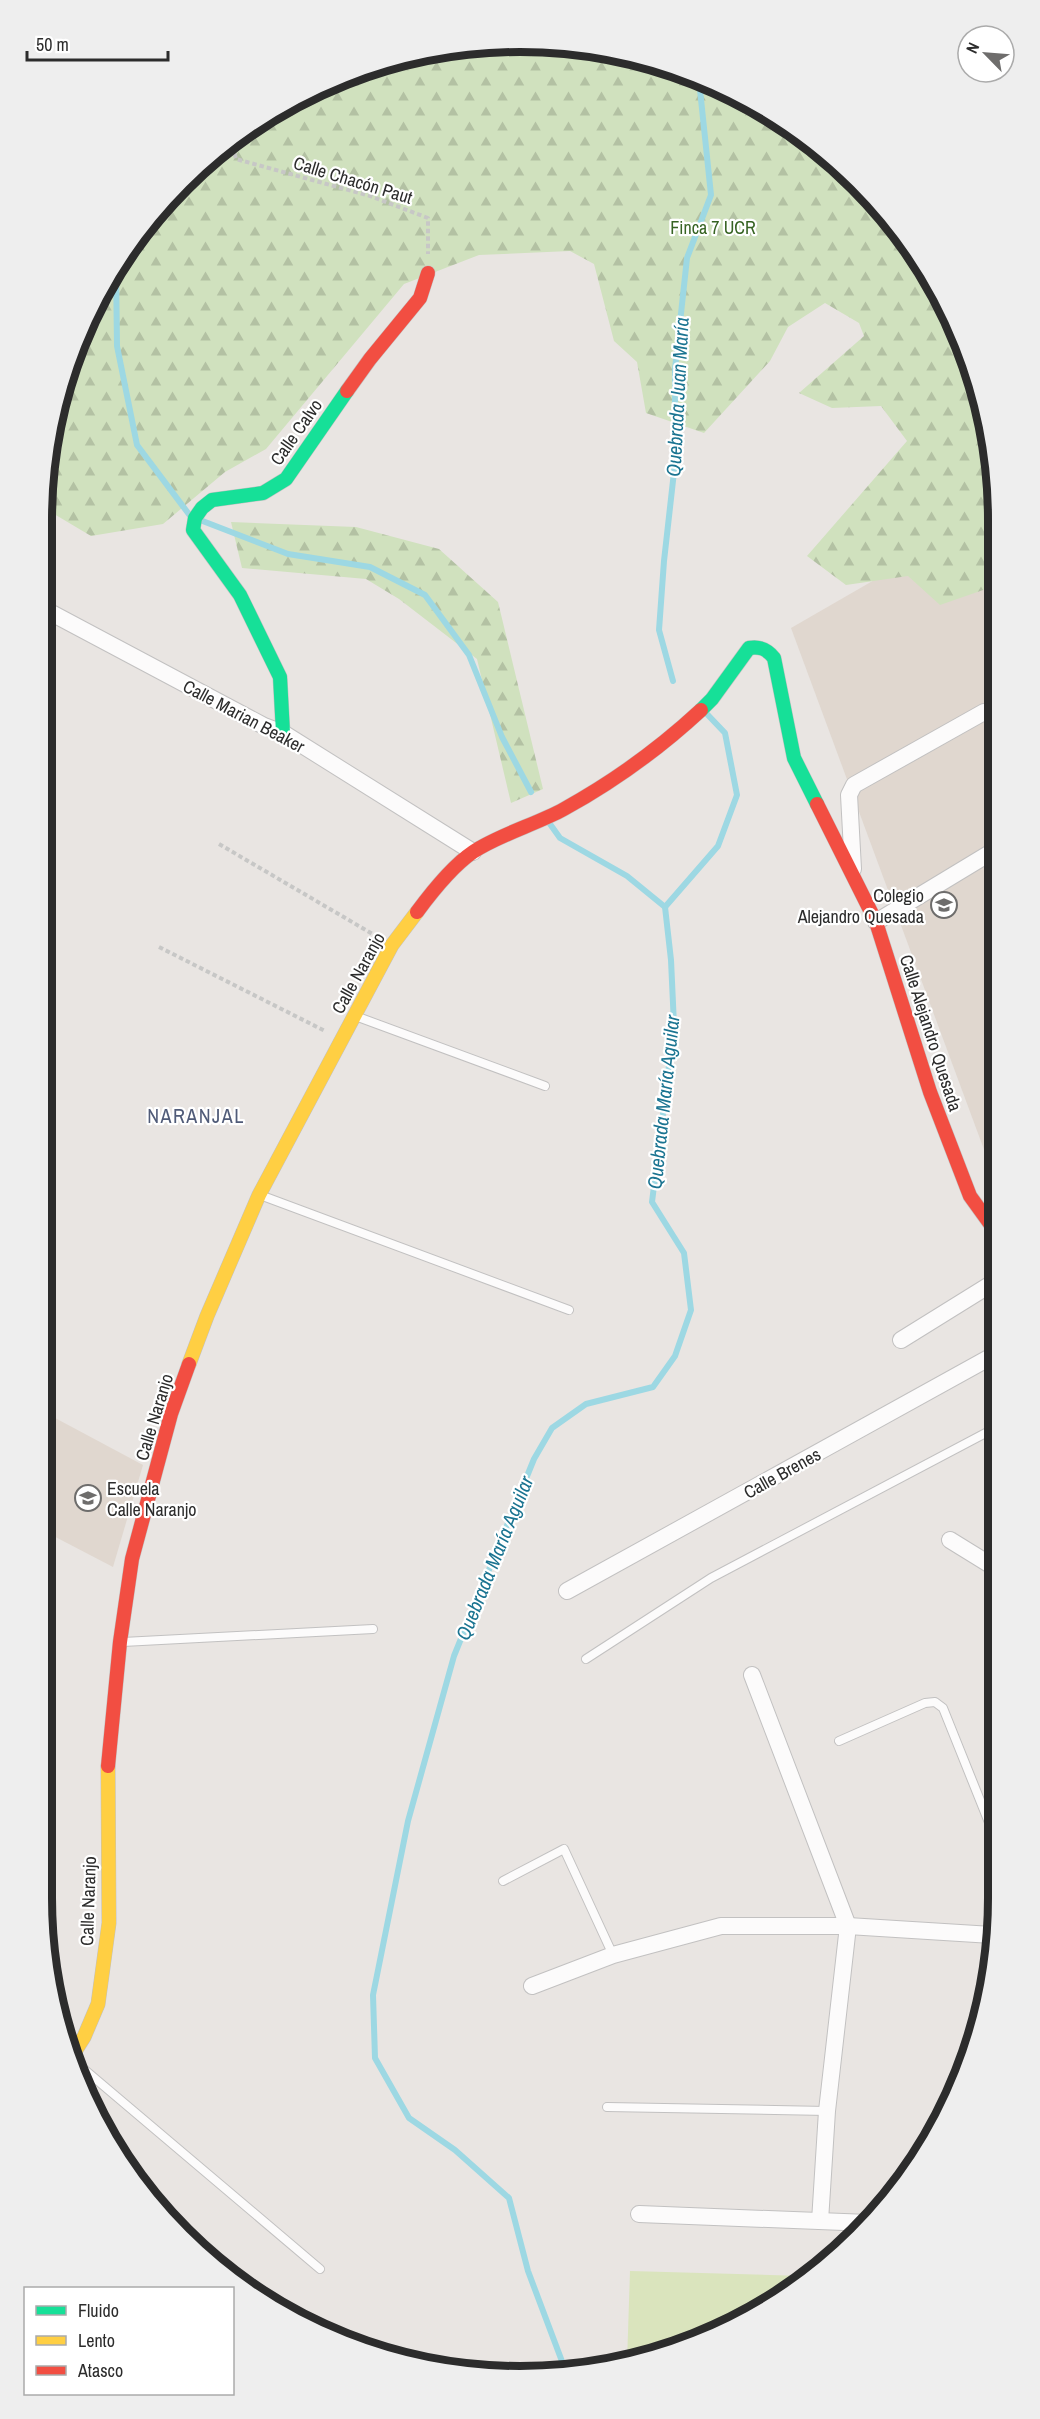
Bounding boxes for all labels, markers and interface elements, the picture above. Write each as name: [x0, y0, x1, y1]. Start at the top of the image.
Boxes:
scale bar: [27, 24, 168, 62]
north arrow: [956, 24, 1016, 84]
text: 50 m: [36, 32, 69, 57]
text: N: [960, 39, 984, 57]
street label: Calle Chacón Paut: [290, 150, 416, 210]
park label: Finca 7 UCR: [670, 215, 756, 240]
water label: Quebrada Juan María: [659, 317, 695, 477]
street label: Calle Calvo: [264, 394, 328, 470]
street label: Calle Marian Beaker: [179, 673, 309, 759]
place label: Colegio Alejandro Quesada: [797, 883, 924, 929]
school or university icon: Colegio Alejandro Quesada: [929, 890, 959, 920]
street label: Calle Naranjo: [325, 928, 391, 1018]
street label: Calle Alejandro Quesada: [894, 951, 968, 1115]
water label: Quebrada María Aguilar: [640, 1013, 686, 1190]
district label: NARANJAL: [147, 1102, 245, 1129]
street label: Calle Naranjo: [129, 1371, 179, 1463]
street label: Calle Brenes: [739, 1442, 825, 1504]
water label: Quebrada María Aguilar: [449, 1471, 539, 1644]
place label: Escuela Calle Naranjo: [107, 1476, 196, 1522]
school or university icon: Escuela Calle Naranjo: [73, 1483, 103, 1513]
street label: Calle Naranjo: [74, 1856, 102, 1946]
legend: [24, 2287, 234, 2395]
text: Fluido: [78, 2298, 119, 2323]
text: Lento: [78, 2328, 115, 2353]
text: Atasco: [77, 2358, 123, 2383]

